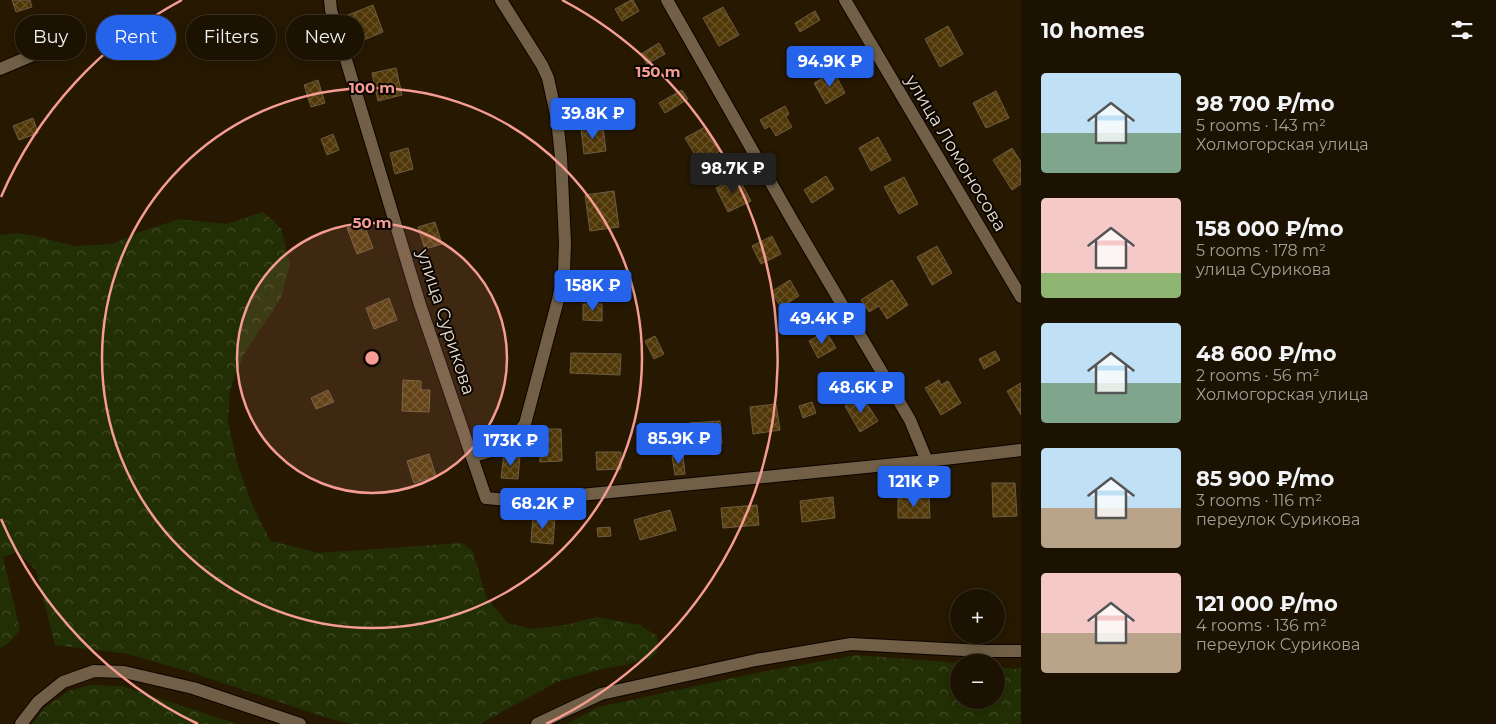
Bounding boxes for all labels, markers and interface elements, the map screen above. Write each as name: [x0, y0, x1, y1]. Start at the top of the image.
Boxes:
chip: Buy: [15, 15, 86, 60]
chip: Rent: [96, 15, 176, 60]
chip: Filters: [186, 15, 276, 60]
chip: New: [286, 15, 364, 60]
icon: filters: [1448, 16, 1476, 44]
text: 10 homes: [1041, 18, 1144, 43]
pin: 94.9K ₽: [784, 46, 876, 88]
text: 94.9K ₽: [798, 52, 862, 71]
text: 150 m: [636, 62, 680, 81]
street label: улица Ломоносова: [900, 70, 1011, 235]
text: 100 m: [349, 78, 395, 97]
text: 98 700 ₽/mo: [1196, 91, 1334, 116]
icon: home: [1081, 93, 1141, 153]
pin: 39.8K ₽: [547, 98, 639, 140]
text: 39.8K ₽: [561, 104, 625, 123]
text: 5 rooms · 143 m²: [1196, 116, 1326, 135]
text: Холмогорская улица: [1196, 135, 1369, 154]
pin: 98.7K ₽: [687, 152, 779, 195]
text: 98.7K ₽: [701, 159, 765, 178]
text: 50 m: [352, 213, 392, 232]
text: 158 000 ₽/mo: [1196, 216, 1343, 241]
icon: home: [1081, 218, 1141, 278]
text: 5 rooms · 178 m²: [1196, 241, 1326, 260]
street label: улица Сурикова: [412, 246, 480, 397]
text: улица Сурикова: [1196, 260, 1331, 279]
pin: 158K ₽: [552, 270, 634, 312]
text: 158K ₽: [565, 276, 621, 295]
pin: 49.4K ₽: [776, 302, 868, 345]
text: 49.4K ₽: [790, 309, 854, 328]
text: 48 600 ₽/mo: [1196, 341, 1336, 366]
icon: home: [1081, 343, 1141, 403]
centre of rings: [363, 349, 381, 367]
text: 2 rooms · 56 m²: [1196, 366, 1320, 385]
pin: 48.6K ₽: [815, 372, 907, 414]
text: 48.6K ₽: [829, 378, 893, 397]
text: Холмогорская улица: [1196, 385, 1369, 404]
pin: 85.9K ₽: [633, 422, 725, 465]
pin: 173K ₽: [470, 424, 552, 467]
text: 85.9K ₽: [647, 429, 711, 448]
text: 173K ₽: [484, 431, 538, 450]
pin: 121K ₽: [873, 466, 955, 508]
text: 85 900 ₽/mo: [1196, 466, 1334, 491]
icon: home: [1081, 468, 1141, 528]
text: 121K ₽: [889, 472, 939, 491]
pin: 68.2K ₽: [497, 488, 589, 530]
text: 3 rooms · 116 m²: [1196, 491, 1322, 510]
text: 68.2K ₽: [511, 494, 575, 513]
text: переулок Сурикова: [1196, 510, 1360, 529]
map controls: [950, 589, 1005, 709]
button: +: [950, 589, 1005, 644]
text: 121 000 ₽/mo: [1196, 591, 1338, 616]
icon: home: [1081, 593, 1141, 653]
text: 4 rooms · 136 m²: [1196, 616, 1327, 635]
text: переулок Сурикова: [1196, 635, 1360, 654]
button: −: [950, 654, 1005, 709]

